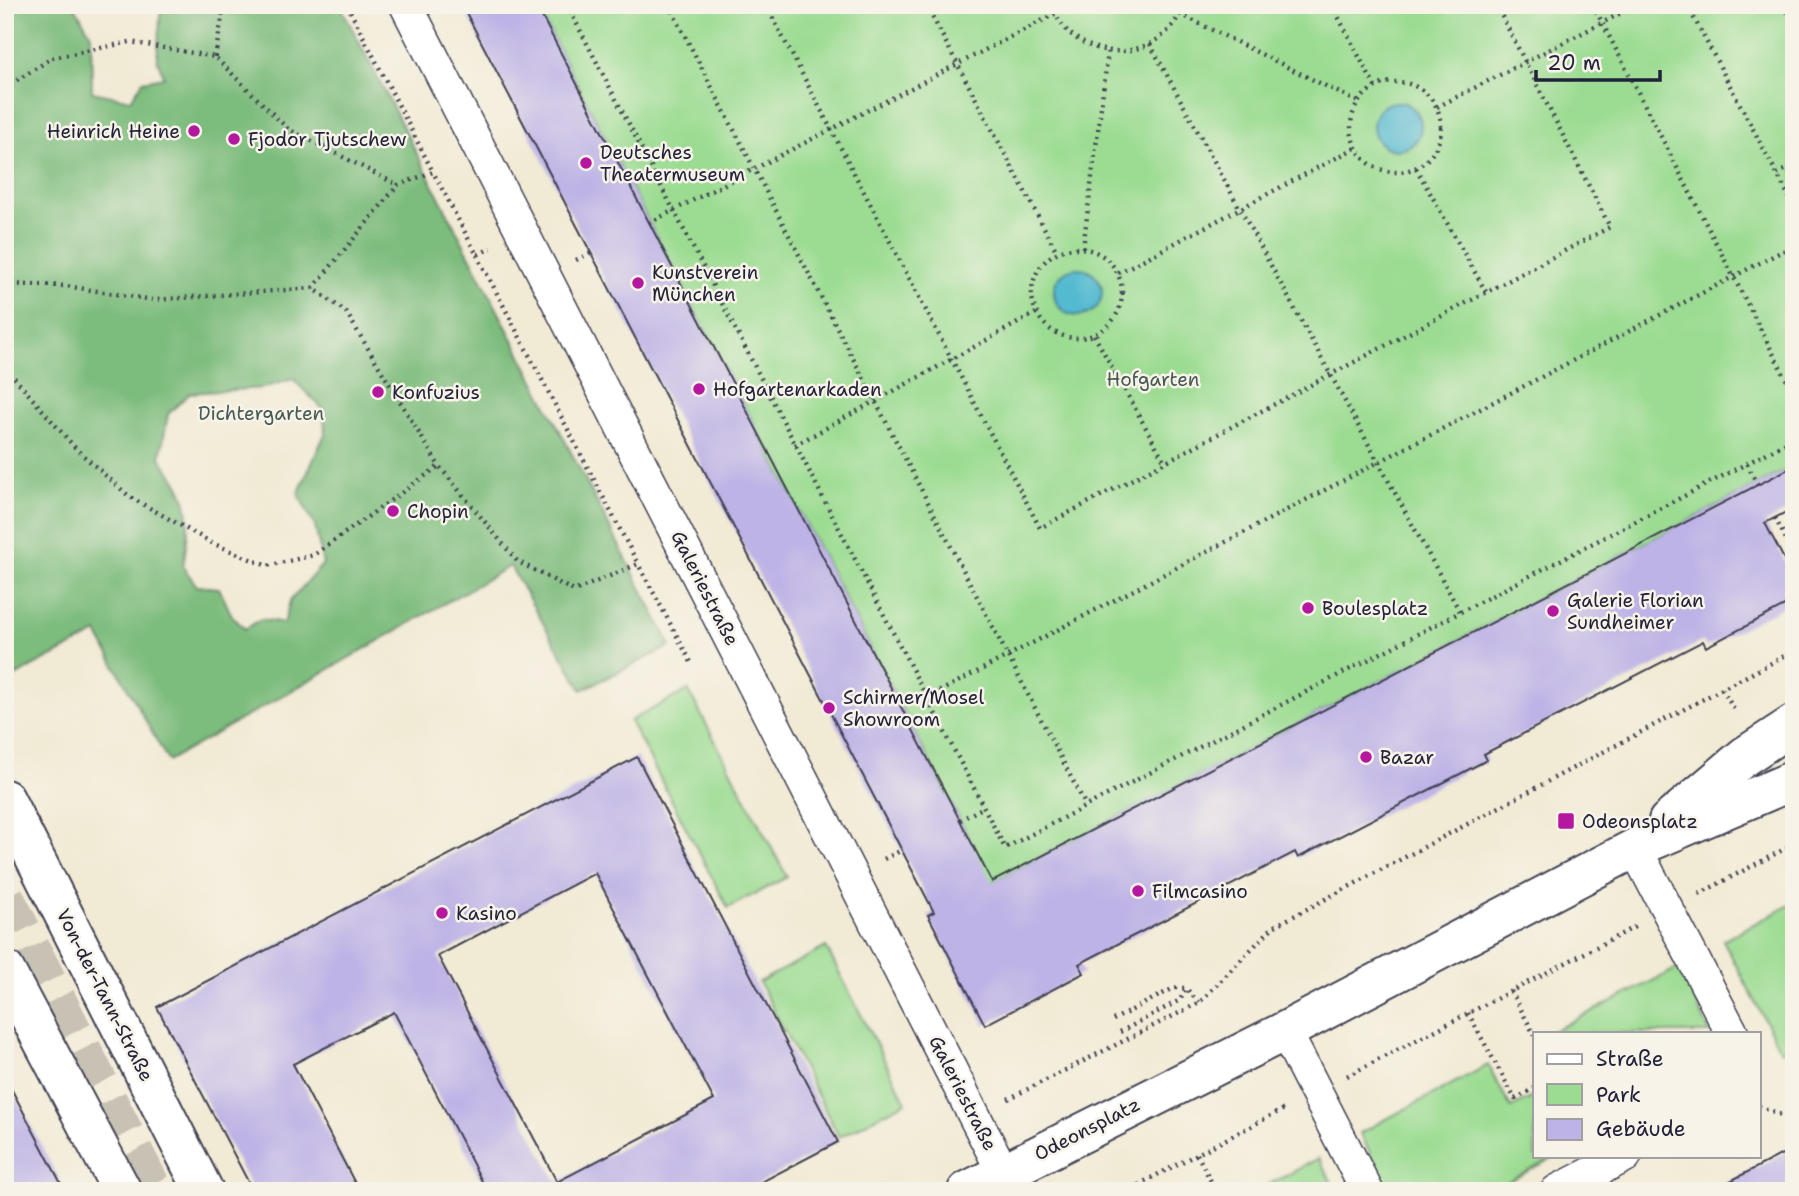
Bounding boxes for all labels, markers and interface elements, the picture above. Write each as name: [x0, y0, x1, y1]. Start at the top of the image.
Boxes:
scale bar: [1536, 38, 1661, 82]
text: 20 m: [1547, 49, 1601, 77]
place label: Heinrich Heine: [47, 119, 180, 144]
marker: Heinrich Heine: [186, 123, 202, 139]
place label: Fjodor Tjutschew: [248, 127, 407, 152]
marker: Fjodor Tjutschew: [226, 131, 242, 147]
place label: Deutsches Theatermuseum: [600, 140, 745, 187]
marker: Deutsches Theatermuseum: [578, 155, 594, 171]
place label: Kunstverein München: [652, 260, 758, 307]
marker: Kunstverein München: [630, 275, 646, 291]
park label: Hofgarten: [1107, 367, 1199, 392]
place label: Hofgartenarkaden: [713, 377, 882, 402]
place label: Konfuzius: [392, 380, 480, 405]
marker: Hofgartenarkaden: [691, 381, 707, 397]
marker: Konfuzius: [370, 384, 386, 400]
park label: Dichtergarten: [198, 401, 324, 426]
place label: Chopin: [407, 499, 469, 524]
marker: Chopin: [385, 503, 401, 519]
street label: Galeriestraße: [665, 526, 745, 650]
place label: Galerie Florian Sundheimer: [1567, 588, 1704, 635]
place label: Boulesplatz: [1322, 596, 1428, 621]
marker: Boulesplatz: [1300, 600, 1316, 616]
marker: Galerie Florian Sundheimer: [1545, 603, 1561, 619]
place label: Schirmer/Mosel Showroom: [843, 685, 984, 732]
marker: Schirmer/Mosel Showroom: [821, 700, 837, 716]
place label: Bazar: [1380, 745, 1434, 770]
marker: Bazar: [1358, 749, 1374, 765]
place label: Odeonsplatz: [1582, 809, 1698, 834]
marker: Odeonsplatz: [1556, 811, 1576, 831]
place label: Filmcasino: [1152, 879, 1248, 904]
marker: Filmcasino: [1130, 883, 1146, 899]
place label: Kasino: [456, 901, 517, 926]
street label: Von-der-Tann-Straße: [51, 904, 159, 1086]
marker: Kasino: [434, 905, 450, 921]
street label: Galeriestraße: [923, 1031, 1003, 1155]
legend: [1533, 1032, 1760, 1158]
text: Straße: [1596, 1045, 1664, 1073]
text: Park: [1596, 1081, 1641, 1109]
street label: Odeonsplatz: [1030, 1092, 1144, 1166]
text: Gebäude: [1596, 1115, 1686, 1143]

